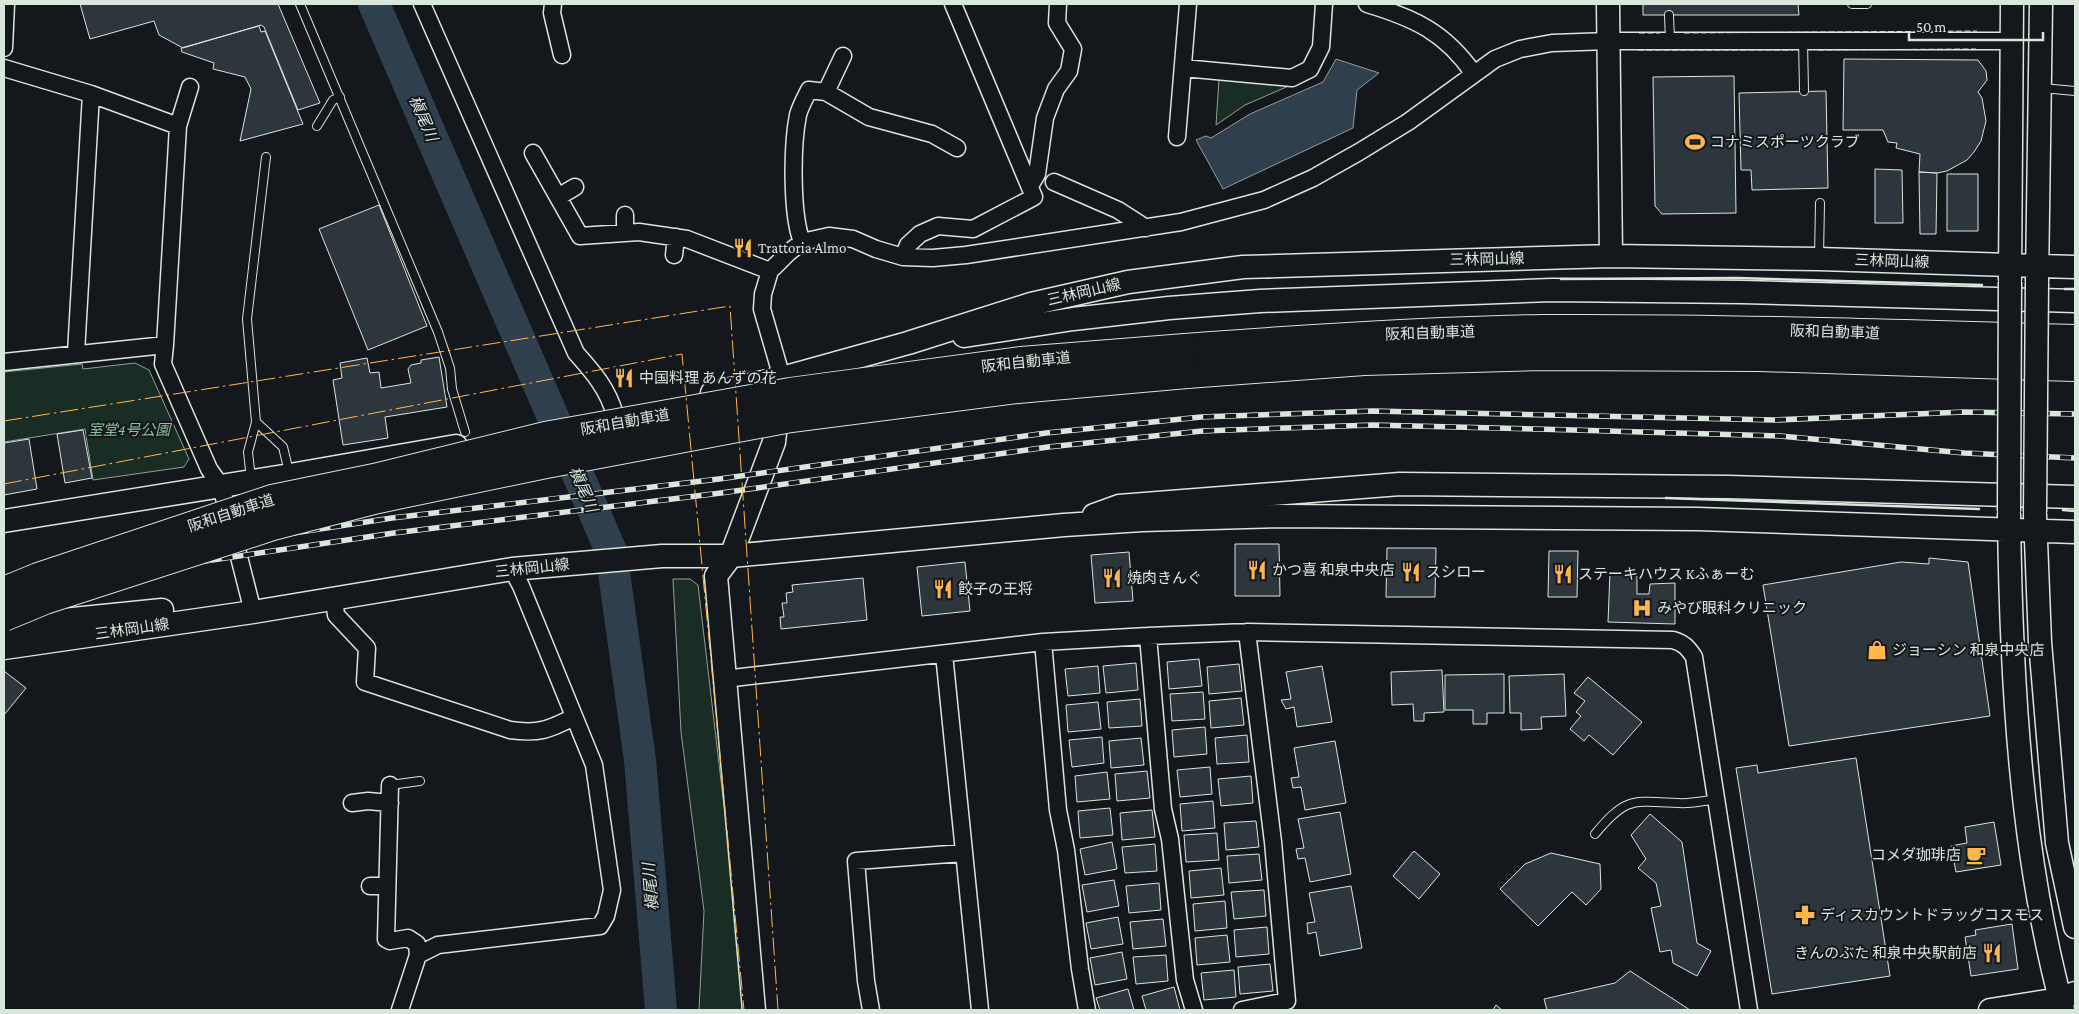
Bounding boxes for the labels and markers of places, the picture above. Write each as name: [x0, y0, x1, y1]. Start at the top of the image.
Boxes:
sports icon: コナミスポーツクラブ: [1684, 131, 1706, 153]
place label: コナミスポーツクラブ: [1710, 134, 1860, 150]
restaurant icon: Trattoria Almo: [732, 237, 754, 259]
place label: Trattoria Almo: [758, 240, 846, 256]
restaurant icon: 中国料理 あんずの花: [613, 367, 635, 389]
place label: 中国料理 あんずの花: [639, 369, 777, 386]
restaurant icon: かつ喜 和泉中央店: [1246, 559, 1268, 581]
restaurant icon: スシロー: [1400, 561, 1422, 583]
place label: かつ喜 和泉中央店: [1272, 562, 1395, 578]
restaurant icon: ステーキハウス Kふぁーむ: [1552, 563, 1574, 585]
place label: スシロー: [1426, 564, 1486, 580]
place label: ステーキハウス Kふぁーむ: [1578, 566, 1754, 582]
restaurant icon: 焼肉きんぐ: [1101, 567, 1123, 589]
place label: 焼肉きんぐ: [1127, 570, 1202, 586]
restaurant icon: 餃子の王将: [932, 578, 954, 600]
place label: 餃子の王将: [958, 581, 1033, 597]
hospital icon: みやび眼科クリニック: [1631, 597, 1653, 619]
place label: みやび眼科クリニック: [1657, 600, 1807, 616]
shop icon: ジョーシン 和泉中央店: [1866, 639, 1888, 661]
place label: ジョーシン 和泉中央店: [1892, 642, 2045, 658]
cafe icon: コメダ珈琲店: [1965, 844, 1987, 866]
place label: コメダ珈琲店: [1871, 847, 1961, 863]
pharmacy icon: ディスカウントドラッグコスモス: [1794, 904, 1816, 926]
place label: ディスカウントドラッグコスモス: [1820, 907, 2044, 923]
restaurant icon: きんのぶた 和泉中央駅前店: [1981, 942, 2003, 964]
place label: きんのぶた 和泉中央駅前店: [1794, 945, 1977, 961]

